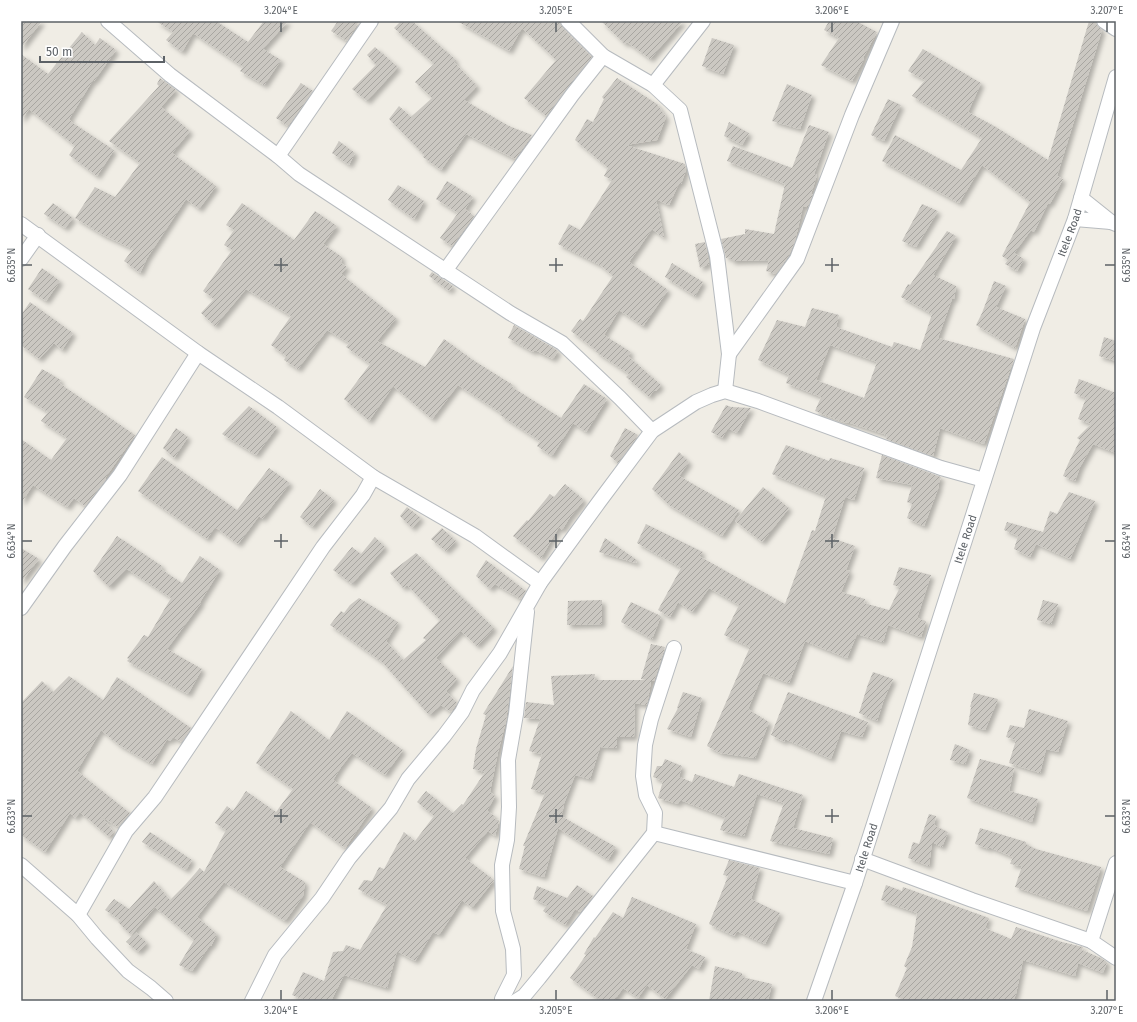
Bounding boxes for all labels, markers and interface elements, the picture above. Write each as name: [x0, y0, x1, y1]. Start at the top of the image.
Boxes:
text: 3.204°E: [264, 5, 298, 17]
text: 3.205°E: [539, 5, 573, 17]
text: 3.206°E: [815, 5, 849, 17]
text: 3.207°E: [1091, 5, 1123, 17]
scale bar: [40, 38, 164, 64]
text: 50 m: [46, 45, 72, 59]
street label: Itele Road: [1055, 207, 1084, 259]
text: 6.635°N: [6, 248, 18, 282]
text: 6.635°N: [1121, 248, 1133, 282]
street label: Itele Road: [951, 513, 979, 565]
text: 6.634°N: [6, 523, 18, 559]
text: 6.634°N: [1121, 523, 1133, 559]
text: 6.633°N: [6, 799, 18, 833]
text: 6.633°N: [1121, 799, 1133, 833]
street label: Itele Road: [852, 822, 880, 874]
text: 3.204°E: [264, 1005, 298, 1017]
text: 3.205°E: [539, 1005, 573, 1017]
text: 3.206°E: [815, 1005, 849, 1017]
text: 3.207°E: [1091, 1005, 1123, 1017]

